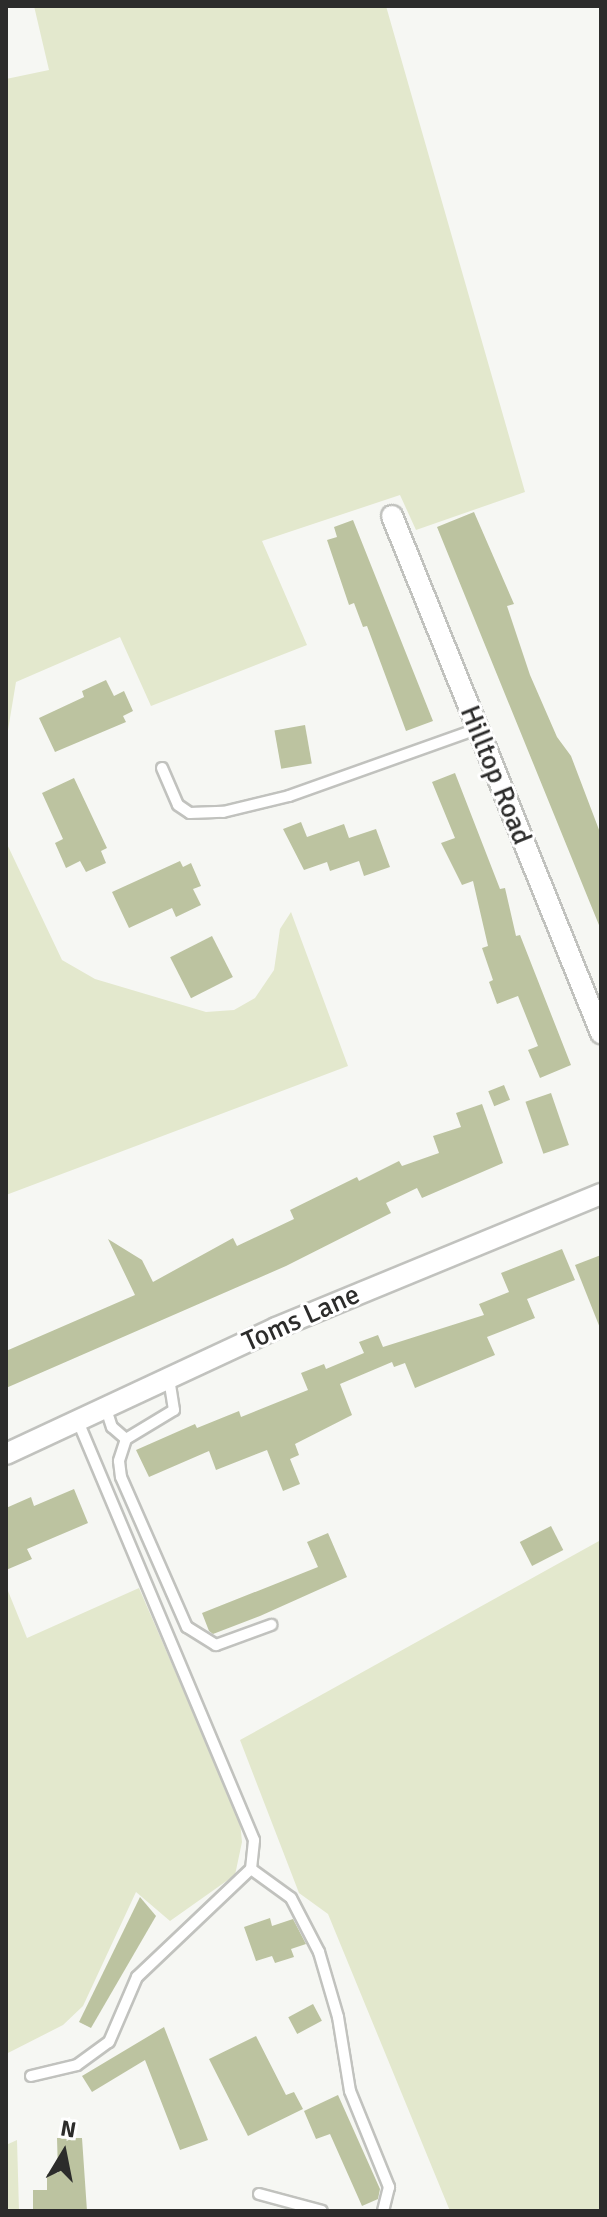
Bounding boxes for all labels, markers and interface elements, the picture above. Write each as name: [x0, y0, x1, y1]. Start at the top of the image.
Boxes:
street label: Hilltop Road: [453, 700, 539, 850]
street label: Toms Lane: [237, 1277, 365, 1359]
north arrow: [24, 2113, 104, 2193]
text: N: [58, 2114, 78, 2143]

